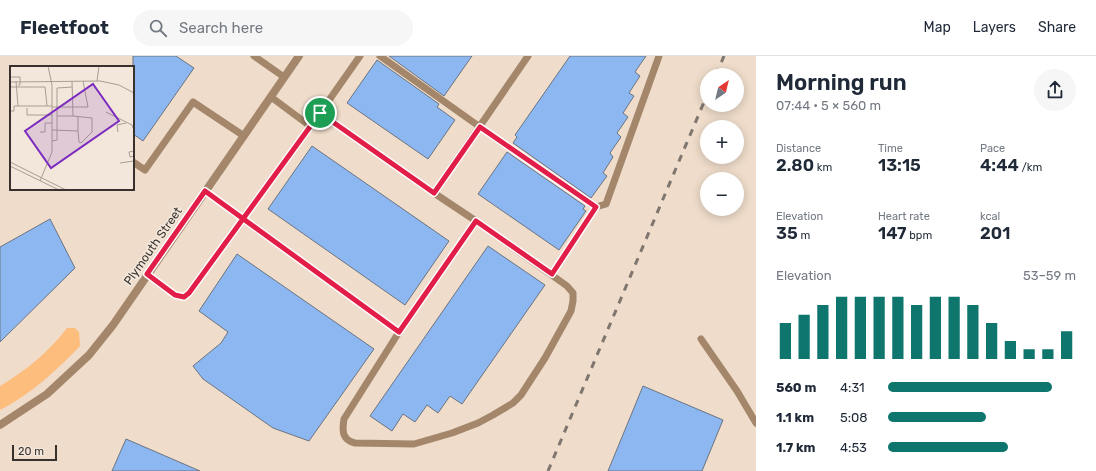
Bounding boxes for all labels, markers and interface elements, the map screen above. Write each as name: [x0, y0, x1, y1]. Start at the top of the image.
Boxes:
search box: [133, 10, 413, 46]
text: Fleetfoot: [20, 16, 109, 39]
icon: search: [147, 17, 169, 39]
text: Search here: [179, 19, 263, 37]
text: Map: [924, 19, 951, 36]
text: Layers: [973, 19, 1016, 36]
text: Share: [1038, 19, 1076, 36]
inset map: [10, 66, 134, 190]
north arrow: [700, 68, 744, 112]
map controls: [700, 68, 744, 216]
text: Morning run: [776, 69, 907, 96]
button: share: [1034, 69, 1076, 111]
pin: [303, 96, 337, 130]
text: 07:44 · 5 × 560 m: [776, 98, 881, 113]
icon: arrive: [309, 102, 331, 124]
button: +: [700, 120, 744, 164]
text: Distance: [776, 142, 821, 155]
text: Time: [878, 142, 903, 155]
text: Pace: [980, 142, 1005, 155]
text: 2.80: [776, 155, 814, 175]
text: 13:15: [878, 155, 921, 175]
text: 4:44: [980, 155, 1019, 175]
text: km: [814, 161, 832, 174]
text: /km: [1019, 161, 1042, 174]
button: −: [700, 172, 744, 216]
street label: Plymouth Street: [121, 204, 185, 288]
text: Elevation: [776, 210, 823, 223]
text: Heart rate: [878, 210, 930, 223]
text: kcal: [980, 210, 1000, 223]
text: 35: [776, 223, 798, 243]
text: 147: [878, 223, 907, 243]
text: 201: [980, 223, 1010, 243]
text: m: [798, 229, 810, 242]
text: bpm: [907, 229, 932, 242]
text: Elevation: [776, 268, 832, 283]
text: 53–59 m: [1023, 268, 1076, 283]
text: 560 m: [776, 380, 816, 395]
text: 4:31: [840, 380, 865, 395]
text: 1.1 km: [776, 410, 814, 425]
text: 5:08: [840, 410, 868, 425]
text: 1.7 km: [776, 440, 816, 455]
text: 4:53: [840, 440, 867, 455]
scale bar: [12, 443, 57, 462]
text: 20 m: [18, 445, 44, 458]

